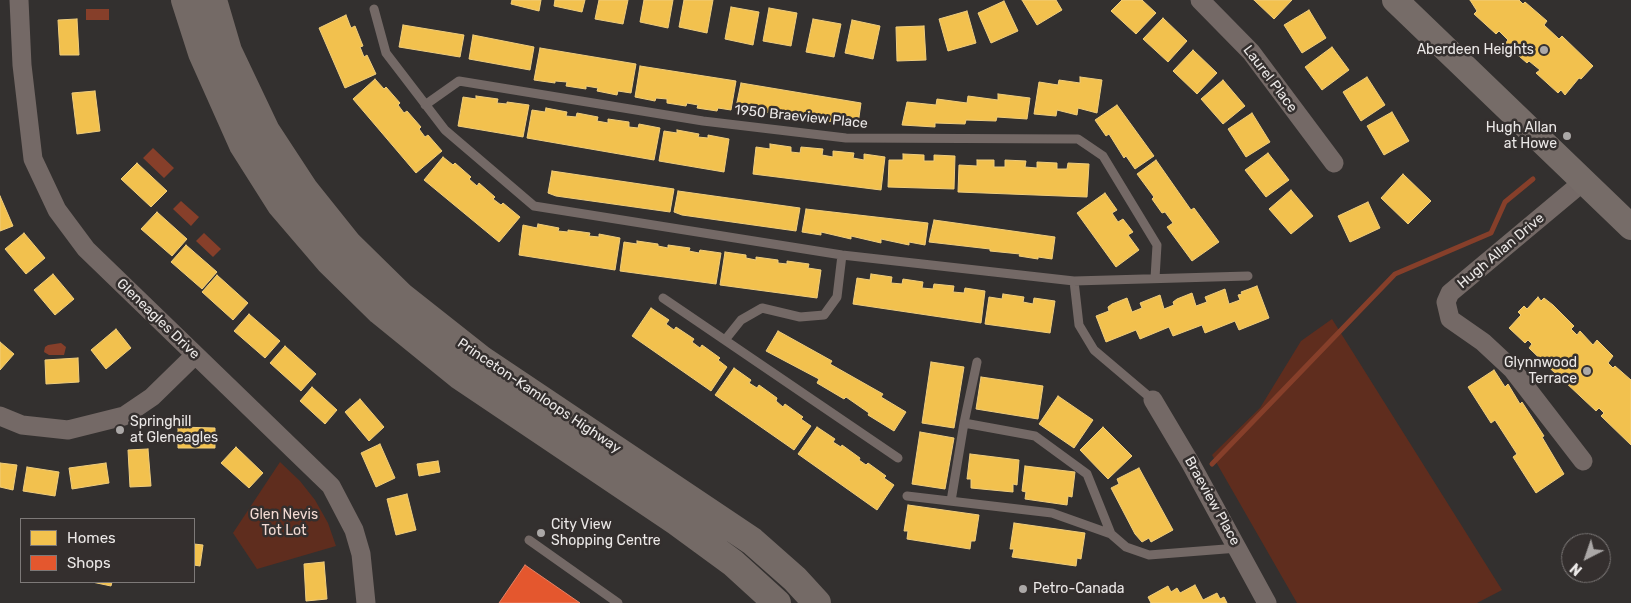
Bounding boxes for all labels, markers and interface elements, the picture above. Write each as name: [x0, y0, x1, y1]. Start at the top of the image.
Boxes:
street label: Laurel Place: [1239, 42, 1301, 116]
place label: Aberdeen Heights: [1417, 42, 1534, 58]
marker: Aberdeen Heights: [1538, 44, 1550, 56]
street label: 1950 Braeview Place: [734, 102, 868, 132]
place label: Hugh Allan at Howe: [1486, 120, 1557, 152]
marker: Hugh Allan at Howe: [1561, 130, 1573, 142]
street label: Hugh Allan Drive: [1454, 210, 1548, 292]
street label: Gleneagles Drive: [113, 275, 203, 363]
street label: Princeton-Kamloops Highway: [454, 335, 624, 457]
place label: Glynnwood Terrace: [1504, 355, 1577, 388]
marker: Glynnwood Terrace: [1581, 365, 1593, 377]
place label: Springhill at Gleneagles: [130, 414, 218, 447]
marker: Springhill at Gleneagles: [114, 424, 126, 436]
street label: Braeview Place: [1181, 454, 1243, 548]
park label: Glen Nevis Tot Lot: [250, 507, 318, 540]
place label: City View Shopping Centre: [551, 517, 661, 550]
legend: [20, 518, 195, 583]
marker: City View Shopping Centre: [535, 527, 547, 539]
text: Homes: [67, 529, 116, 547]
north arrow: [1561, 533, 1611, 583]
text: Shops: [67, 554, 111, 572]
text: N: [1567, 559, 1586, 579]
place label: Petro-Canada: [1033, 581, 1124, 597]
marker: Petro-Canada: [1017, 583, 1029, 595]

